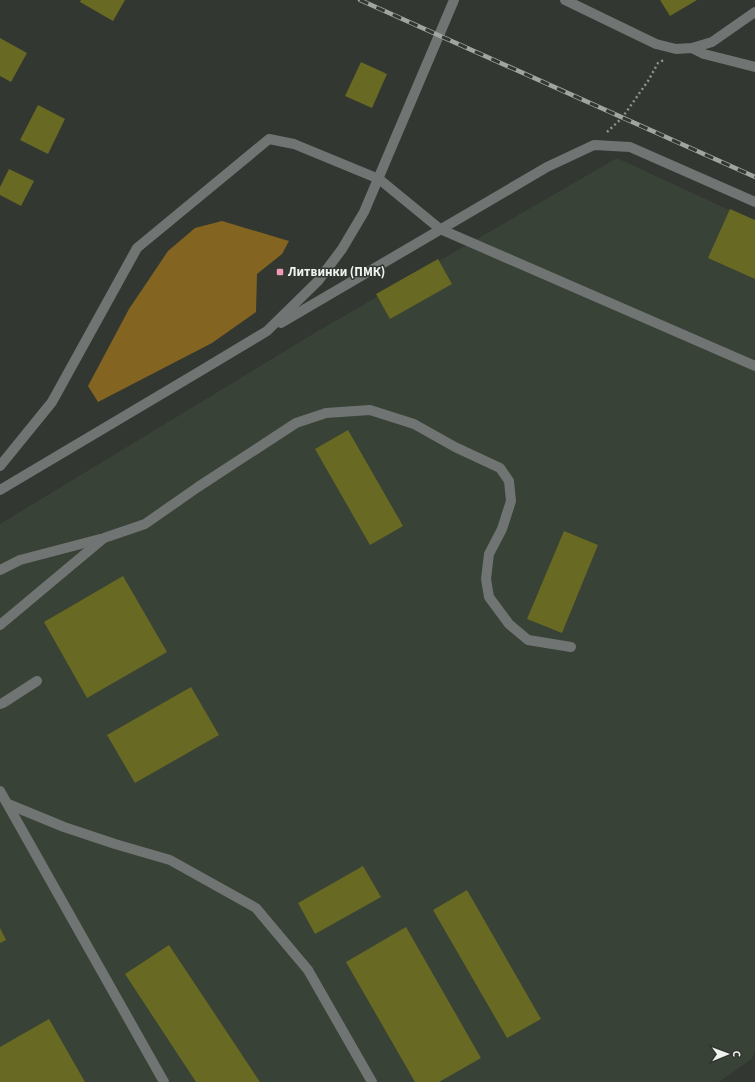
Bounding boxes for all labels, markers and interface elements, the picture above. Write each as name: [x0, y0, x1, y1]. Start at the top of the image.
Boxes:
place label: Литвинки (ПМК): [287, 263, 385, 281]
marker: Литвинки (ПМК): [275, 267, 285, 277]
north arrow: [707, 1034, 747, 1074]
text: С: [729, 1051, 744, 1058]

